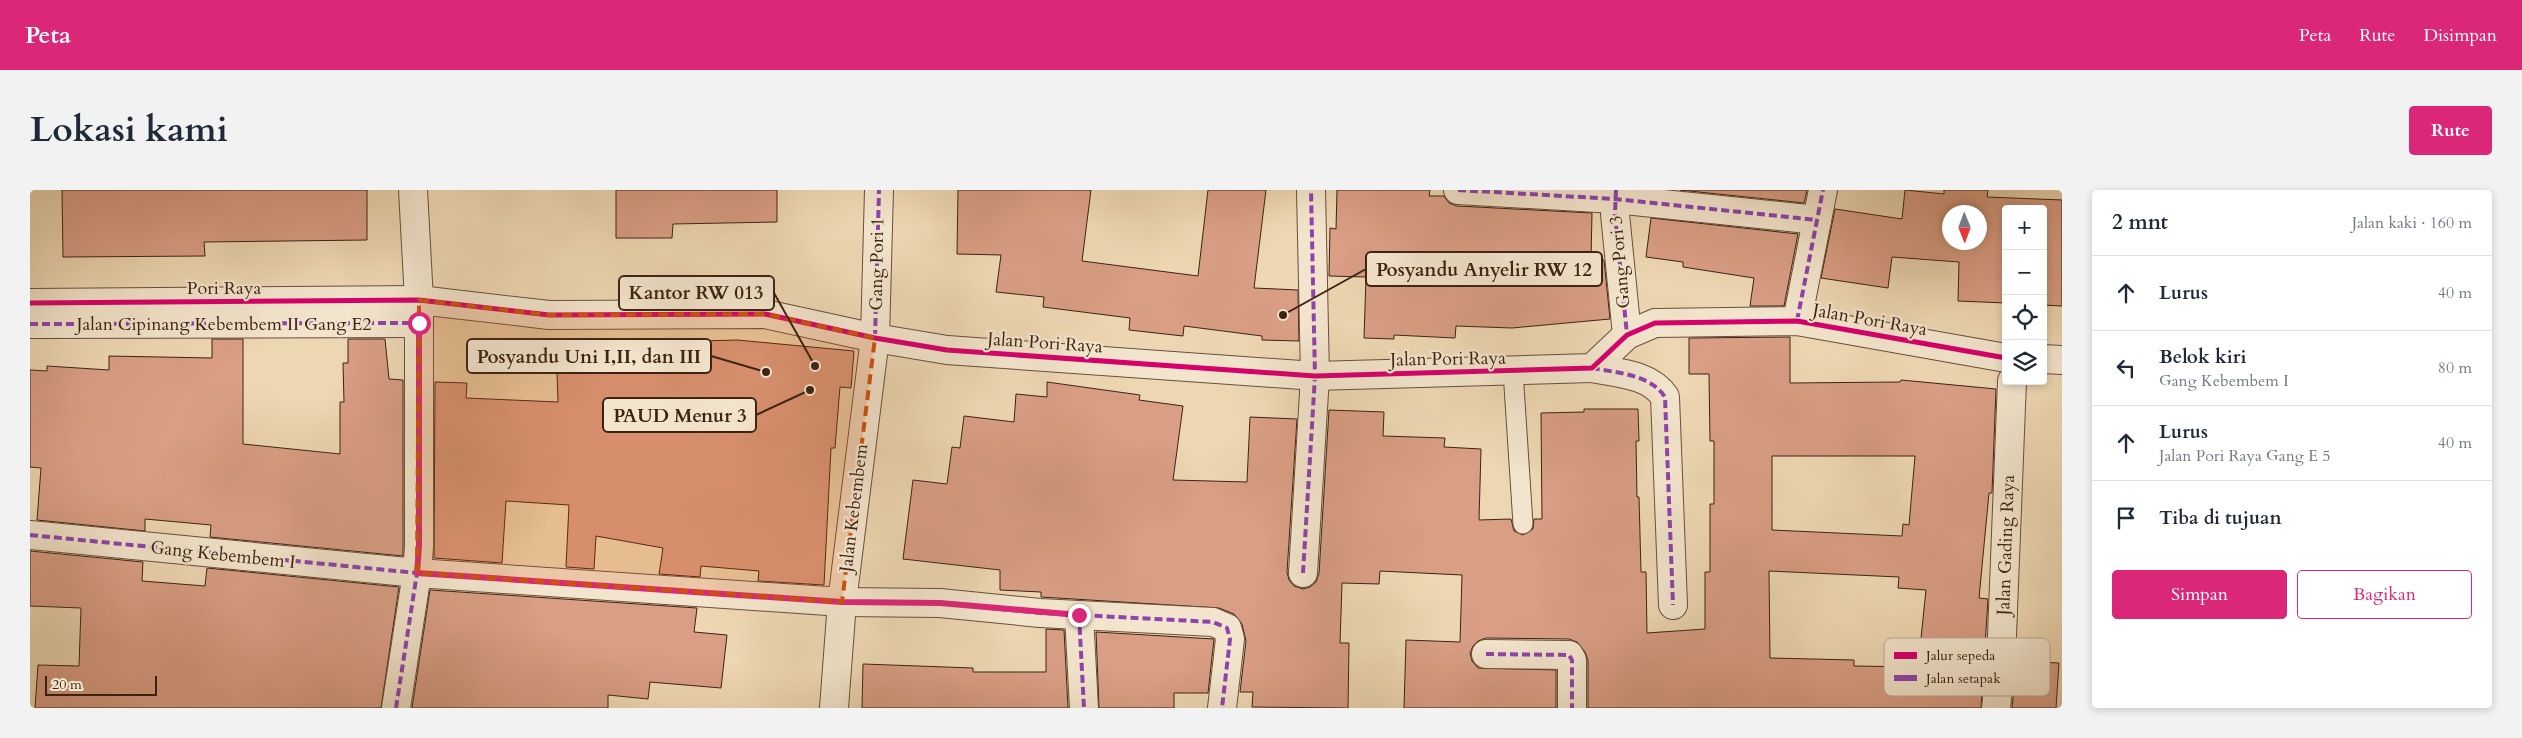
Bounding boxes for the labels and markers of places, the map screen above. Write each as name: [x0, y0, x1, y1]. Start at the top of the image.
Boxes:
callout: Posyandu Anyelir RW 12: [1366, 252, 1602, 286]
callout: Kantor RW 013: [619, 276, 774, 310]
callout: Posyandu Uni I,II, dan III: [467, 339, 711, 373]
callout: PAUD Menur 3: [603, 398, 756, 432]

